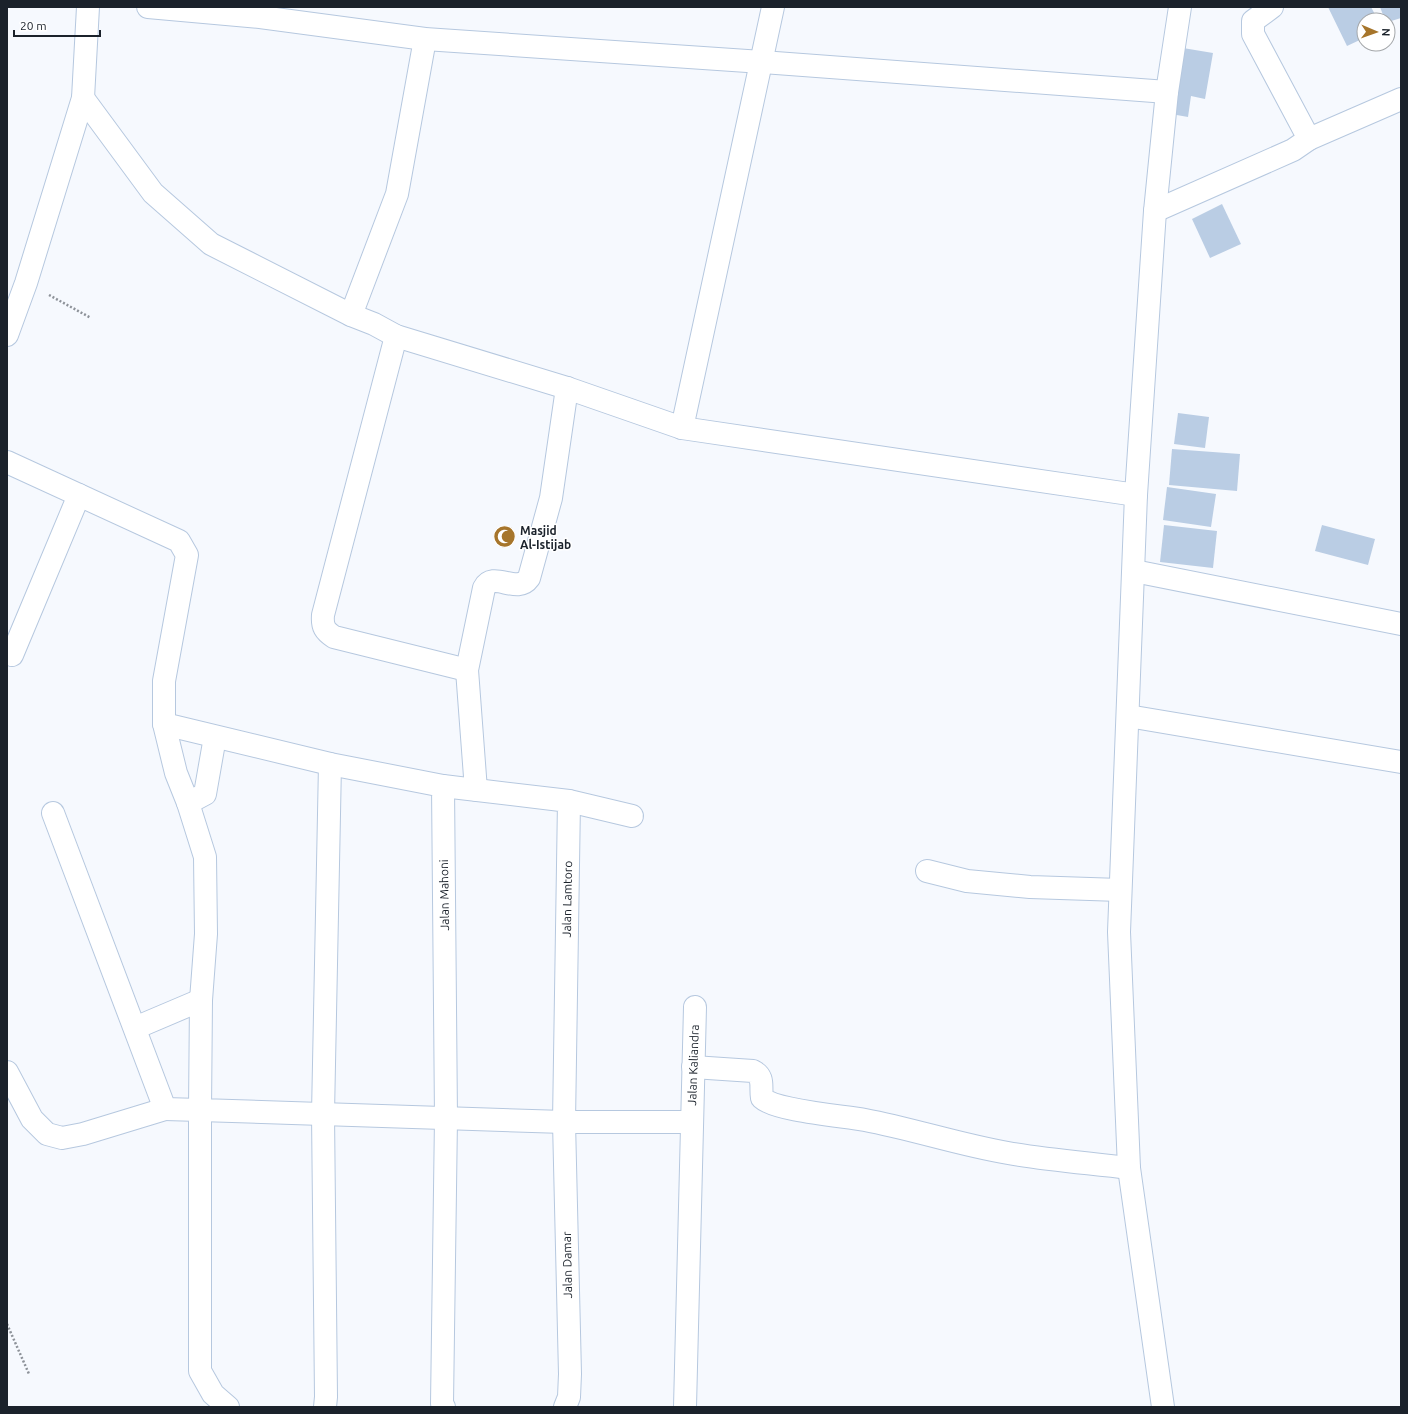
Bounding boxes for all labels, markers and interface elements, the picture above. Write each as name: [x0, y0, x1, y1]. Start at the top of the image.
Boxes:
scale bar: [14, 12, 100, 38]
north arrow: [1356, 12, 1396, 52]
text: 20 m: [20, 19, 47, 32]
text: N: [1380, 28, 1392, 37]
mosque icon: Masjid Al-Istijab: [492, 524, 518, 550]
place label: Masjid Al-Istijab: [520, 524, 571, 551]
street label: Jalan Mahoni: [437, 859, 451, 931]
street label: Jalan Lamtoro: [560, 860, 574, 938]
street label: Jalan Kaliandra: [685, 1024, 701, 1106]
street label: Jalan Damar: [560, 1231, 574, 1298]

